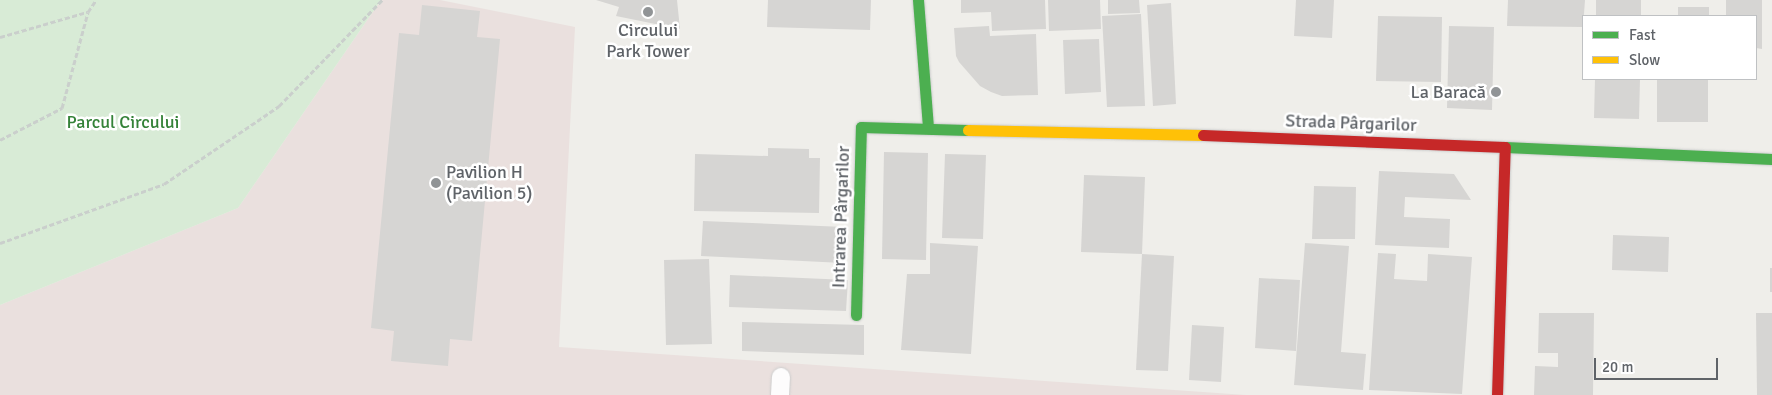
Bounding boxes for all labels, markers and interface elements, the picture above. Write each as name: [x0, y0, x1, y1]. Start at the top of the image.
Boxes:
marker: Circului Park Tower: [642, 6, 654, 18]
legend: [1582, 15, 1757, 80]
place label: Circului Park Tower: [606, 20, 690, 62]
text: Fast: [1629, 26, 1656, 44]
text: Slow: [1629, 51, 1660, 69]
place label: La Baracă: [1411, 81, 1486, 103]
marker: La Baracă: [1490, 86, 1502, 98]
street label: Strada Pârgarilor: [1285, 110, 1417, 136]
park label: Parcul Circului: [67, 111, 179, 133]
street label: Intrarea Pârgarilor: [828, 146, 854, 288]
place label: Pavilion H (Pavilion 5): [446, 162, 532, 204]
marker: Pavilion H (Pavilion 5): [430, 177, 442, 189]
scale bar: [1597, 348, 1721, 380]
text: 20 m: [1602, 358, 1633, 376]

